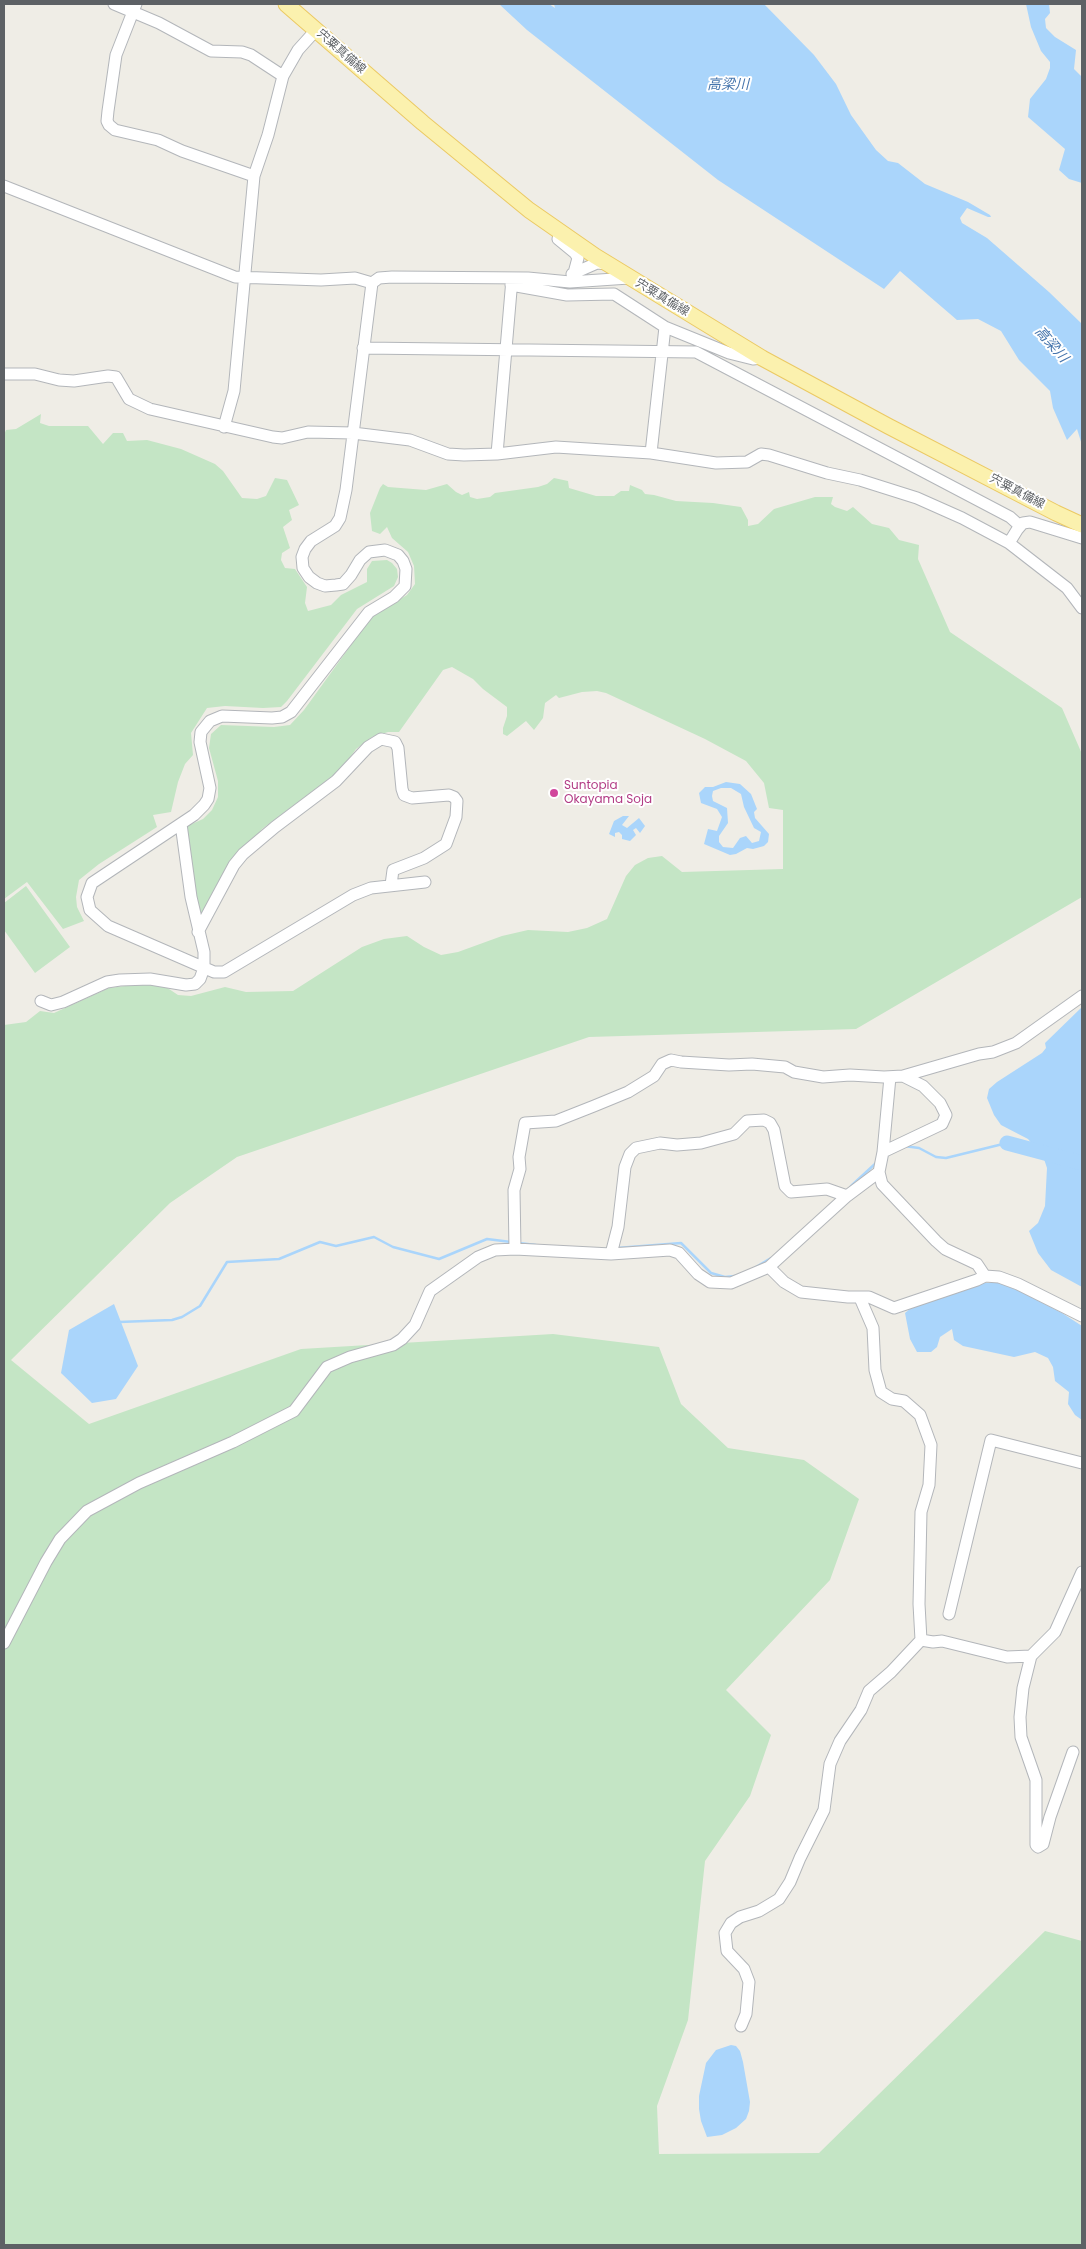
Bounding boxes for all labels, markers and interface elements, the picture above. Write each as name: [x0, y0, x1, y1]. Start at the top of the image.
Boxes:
street label: 宍粟真備線: [314, 27, 368, 77]
water label: 高梁川: [707, 77, 749, 93]
street label: 宍粟真備線: [633, 276, 691, 320]
water label: 高梁川: [1031, 324, 1071, 366]
street label: 宍粟真備線: [987, 472, 1047, 512]
place label: Suntopia Okayama Soja: [564, 779, 652, 807]
marker: Suntopia Okayama Soja: [548, 787, 560, 799]

